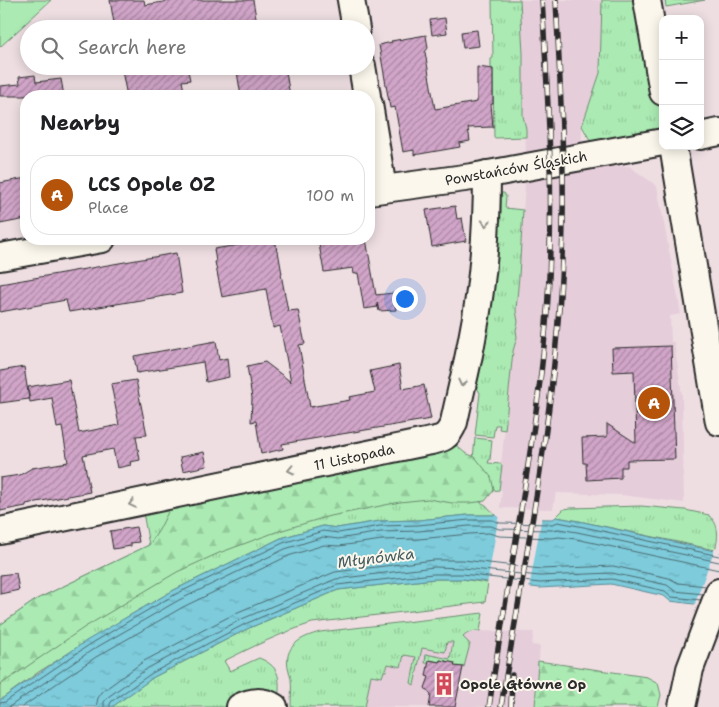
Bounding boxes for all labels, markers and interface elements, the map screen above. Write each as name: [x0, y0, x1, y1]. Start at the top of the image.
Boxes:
map controls: [659, 15, 704, 150]
button: +: [659, 15, 704, 60]
search box: [20, 20, 375, 75]
icon: search: [38, 34, 66, 62]
text: Search here: [78, 35, 187, 60]
button: −: [659, 60, 704, 105]
button: layers: [659, 105, 704, 150]
text: Nearby: [40, 109, 120, 137]
street label: Powstańców Śląskich: [444, 147, 588, 189]
text: LCS Opole OZ: [88, 172, 215, 197]
text: A: [51, 185, 63, 206]
text: 100 m: [306, 185, 354, 206]
text: Place: [88, 197, 129, 218]
one-way arrow: [481, 220, 491, 227]
your location: [392, 286, 418, 312]
one-way arrow: [457, 379, 468, 388]
pin: A: [638, 384, 670, 422]
street label: 11 Listopada: [312, 440, 396, 474]
one-way arrow: [286, 465, 295, 475]
one-way arrow: [127, 498, 136, 509]
water label: Młynówka: [337, 543, 415, 573]
building icon: Opole Główne Op: [431, 671, 457, 697]
place label: Opole Główne Op: [460, 675, 586, 693]

